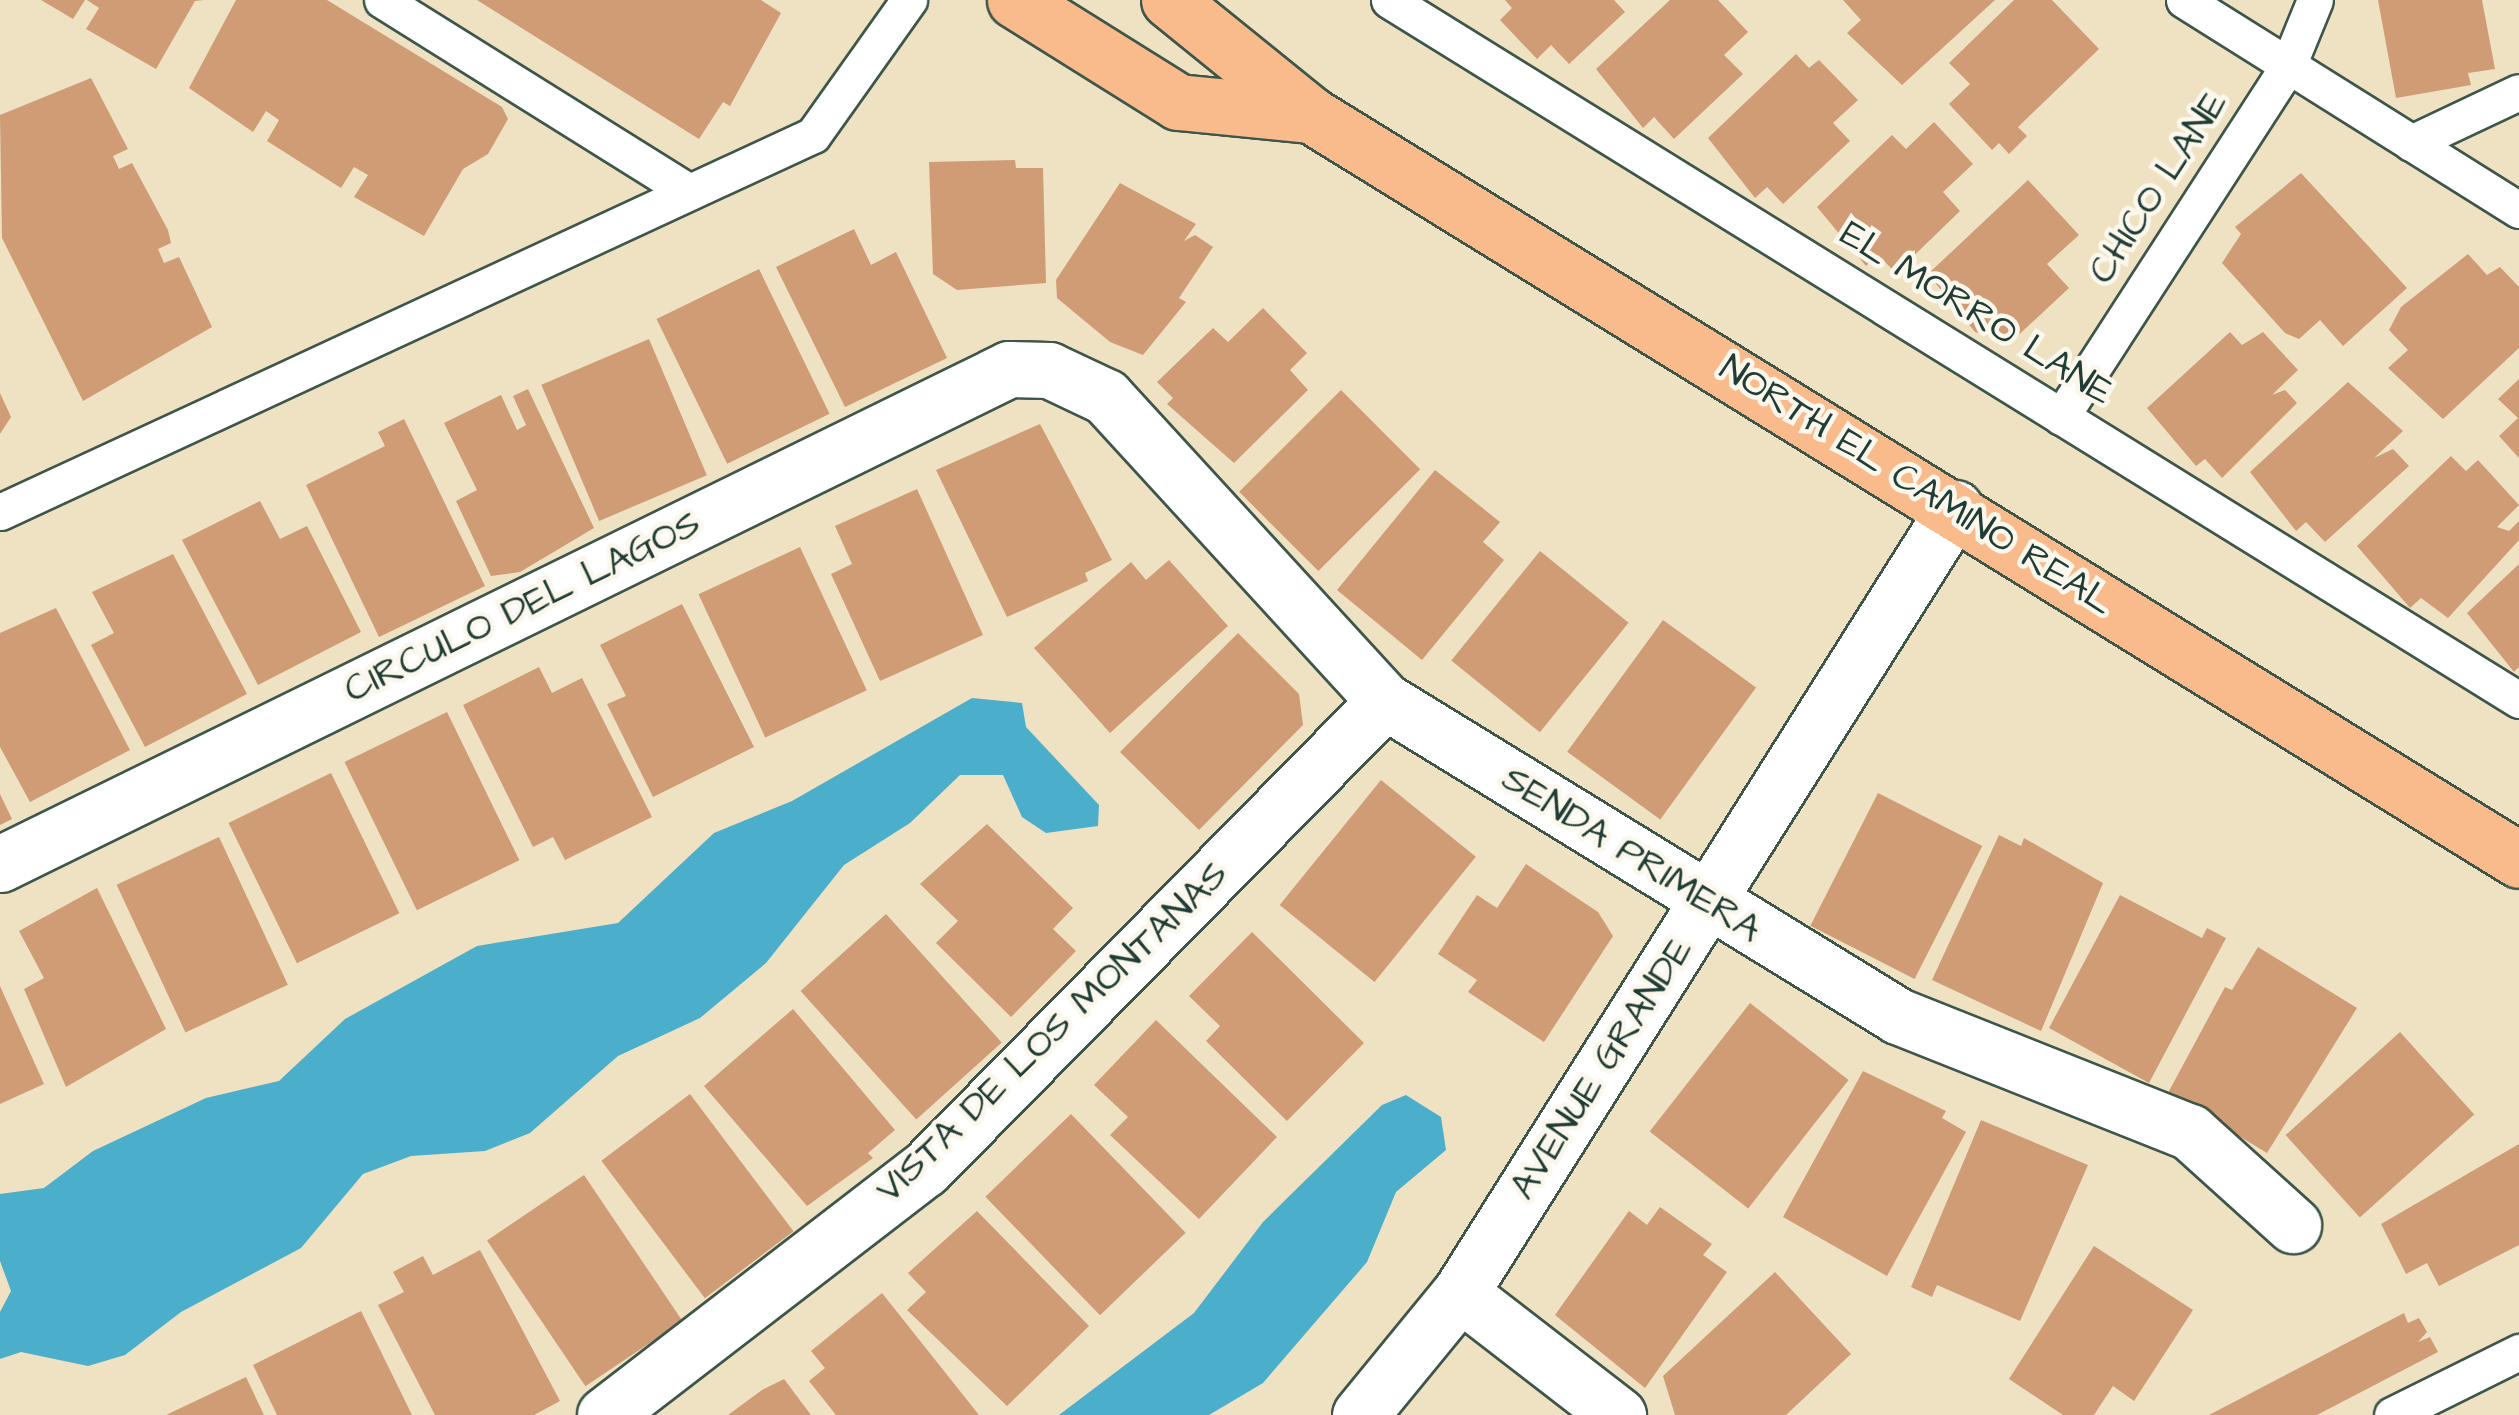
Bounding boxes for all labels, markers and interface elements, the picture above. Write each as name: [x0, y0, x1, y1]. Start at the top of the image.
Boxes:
street label: CHICO LANE: [2080, 83, 2238, 293]
street label: EL MORRO LANE: [1831, 212, 2121, 416]
street label: NORTH EL CAMINO REAL: [1711, 346, 2121, 626]
street label: CIRCULO DEL LAGOS: [338, 502, 708, 714]
street label: SENDA PRIMERA: [1493, 757, 1769, 953]
street label: VISTA DE LOS MONTANAS: [867, 853, 1239, 1213]
street label: AVENUE GRANDE: [1501, 930, 1703, 1208]

